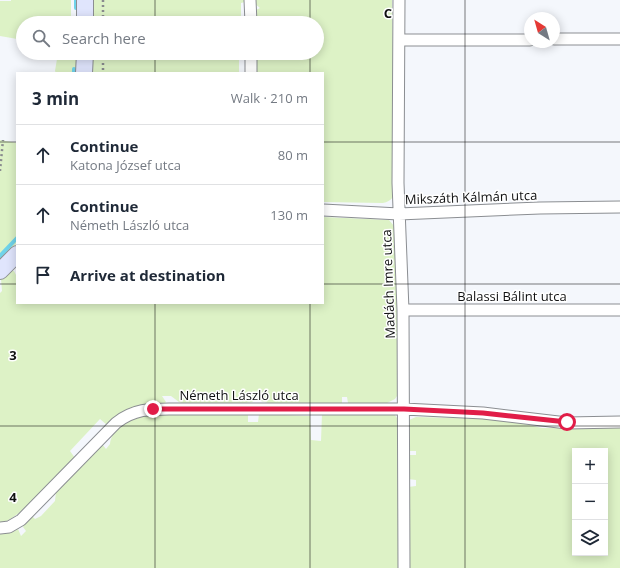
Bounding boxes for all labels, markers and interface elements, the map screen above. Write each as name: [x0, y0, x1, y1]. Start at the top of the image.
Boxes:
text: C: [384, 4, 392, 22]
north arrow: [524, 12, 560, 48]
search box: [16, 16, 324, 60]
icon: search: [30, 27, 52, 49]
text: Search here: [62, 28, 146, 48]
text: 3 min: [32, 87, 79, 110]
text: Walk · 210 m: [231, 89, 308, 107]
text: Continue: [70, 136, 138, 156]
icon: ahead: [32, 144, 54, 166]
text: 80 m: [278, 146, 308, 164]
text: Katona József utca: [70, 156, 181, 174]
street label: Mikszáth Kálmán utca: [405, 186, 537, 208]
text: Continue: [70, 196, 138, 216]
icon: ahead: [32, 204, 54, 226]
text: 130 m: [270, 206, 308, 224]
text: Németh László utca: [70, 216, 189, 234]
street label: Madách Imre utca: [377, 229, 399, 339]
icon: arrive: [32, 264, 54, 286]
text: Arrive at destination: [70, 265, 225, 285]
street label: Balassi Bálint utca: [457, 287, 567, 305]
text: 3: [9, 346, 17, 364]
street label: Németh László utca: [179, 386, 299, 404]
route end: [144, 400, 162, 418]
route start: [558, 413, 576, 431]
map controls: [572, 448, 608, 556]
button: +: [572, 448, 608, 484]
button: −: [572, 484, 608, 520]
text: 4: [9, 488, 17, 506]
button: layers: [572, 520, 608, 556]

